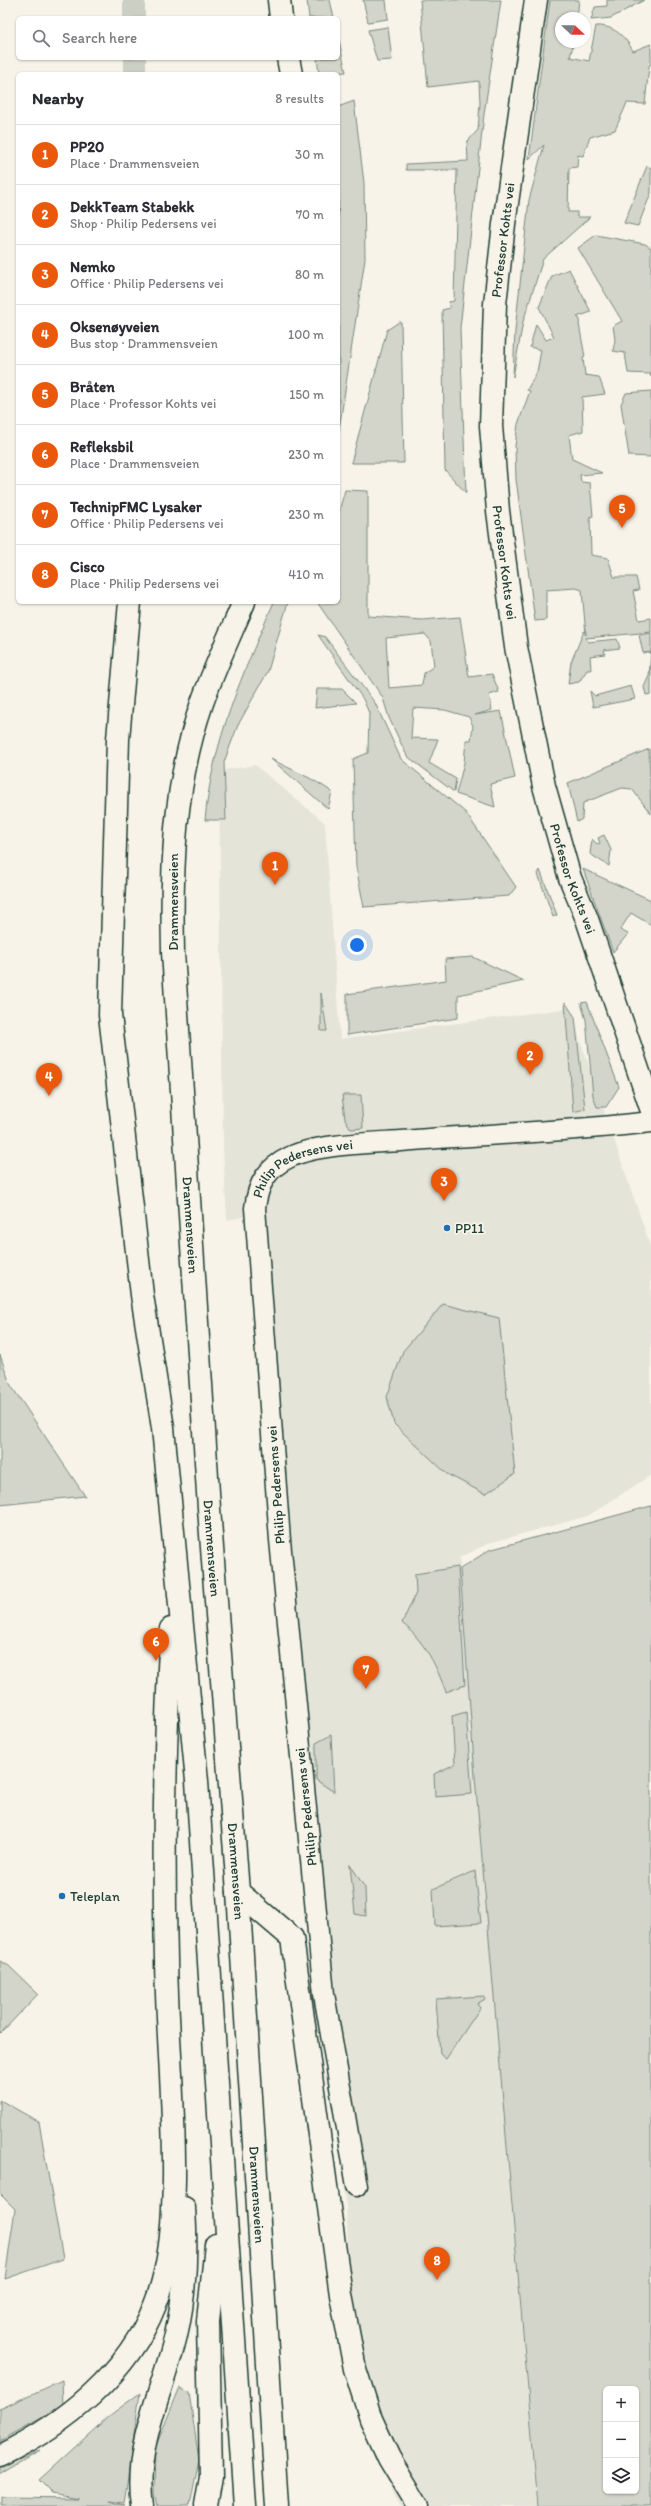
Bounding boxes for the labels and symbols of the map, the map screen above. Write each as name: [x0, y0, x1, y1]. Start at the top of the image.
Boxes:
north arrow: [555, 12, 591, 48]
street label: Professor Kohts vei: [488, 182, 518, 298]
pin: 5: [609, 495, 635, 528]
street label: Professor Kohts vei: [489, 504, 521, 621]
street label: Professor Kohts vei: [546, 821, 600, 936]
pin: 1: [262, 852, 288, 885]
street label: Drammensveien: [165, 853, 182, 951]
your location: [347, 935, 367, 955]
pin: 2: [517, 1042, 543, 1075]
pin: 4: [36, 1063, 62, 1096]
street label: Philip Pedersens vei: [249, 1136, 354, 1200]
pin: 3: [431, 1168, 457, 1201]
street label: Drammensveien: [179, 1176, 202, 1274]
place label: PP11: [455, 1220, 484, 1237]
marker: PP11: [442, 1223, 452, 1233]
street label: Philip Pedersens vei: [263, 1425, 289, 1545]
street label: Drammensveien: [200, 1499, 224, 1598]
pin: 6: [143, 1628, 169, 1661]
pin: 7: [353, 1656, 379, 1689]
street label: Philip Pedersens vei: [291, 1747, 321, 1867]
street label: Drammensveien: [224, 1822, 248, 1921]
place label: Teleplan: [70, 1888, 120, 1905]
marker: Teleplan: [57, 1891, 67, 1901]
street label: Drammensveien: [246, 2146, 269, 2244]
pin: 8: [424, 2247, 450, 2280]

